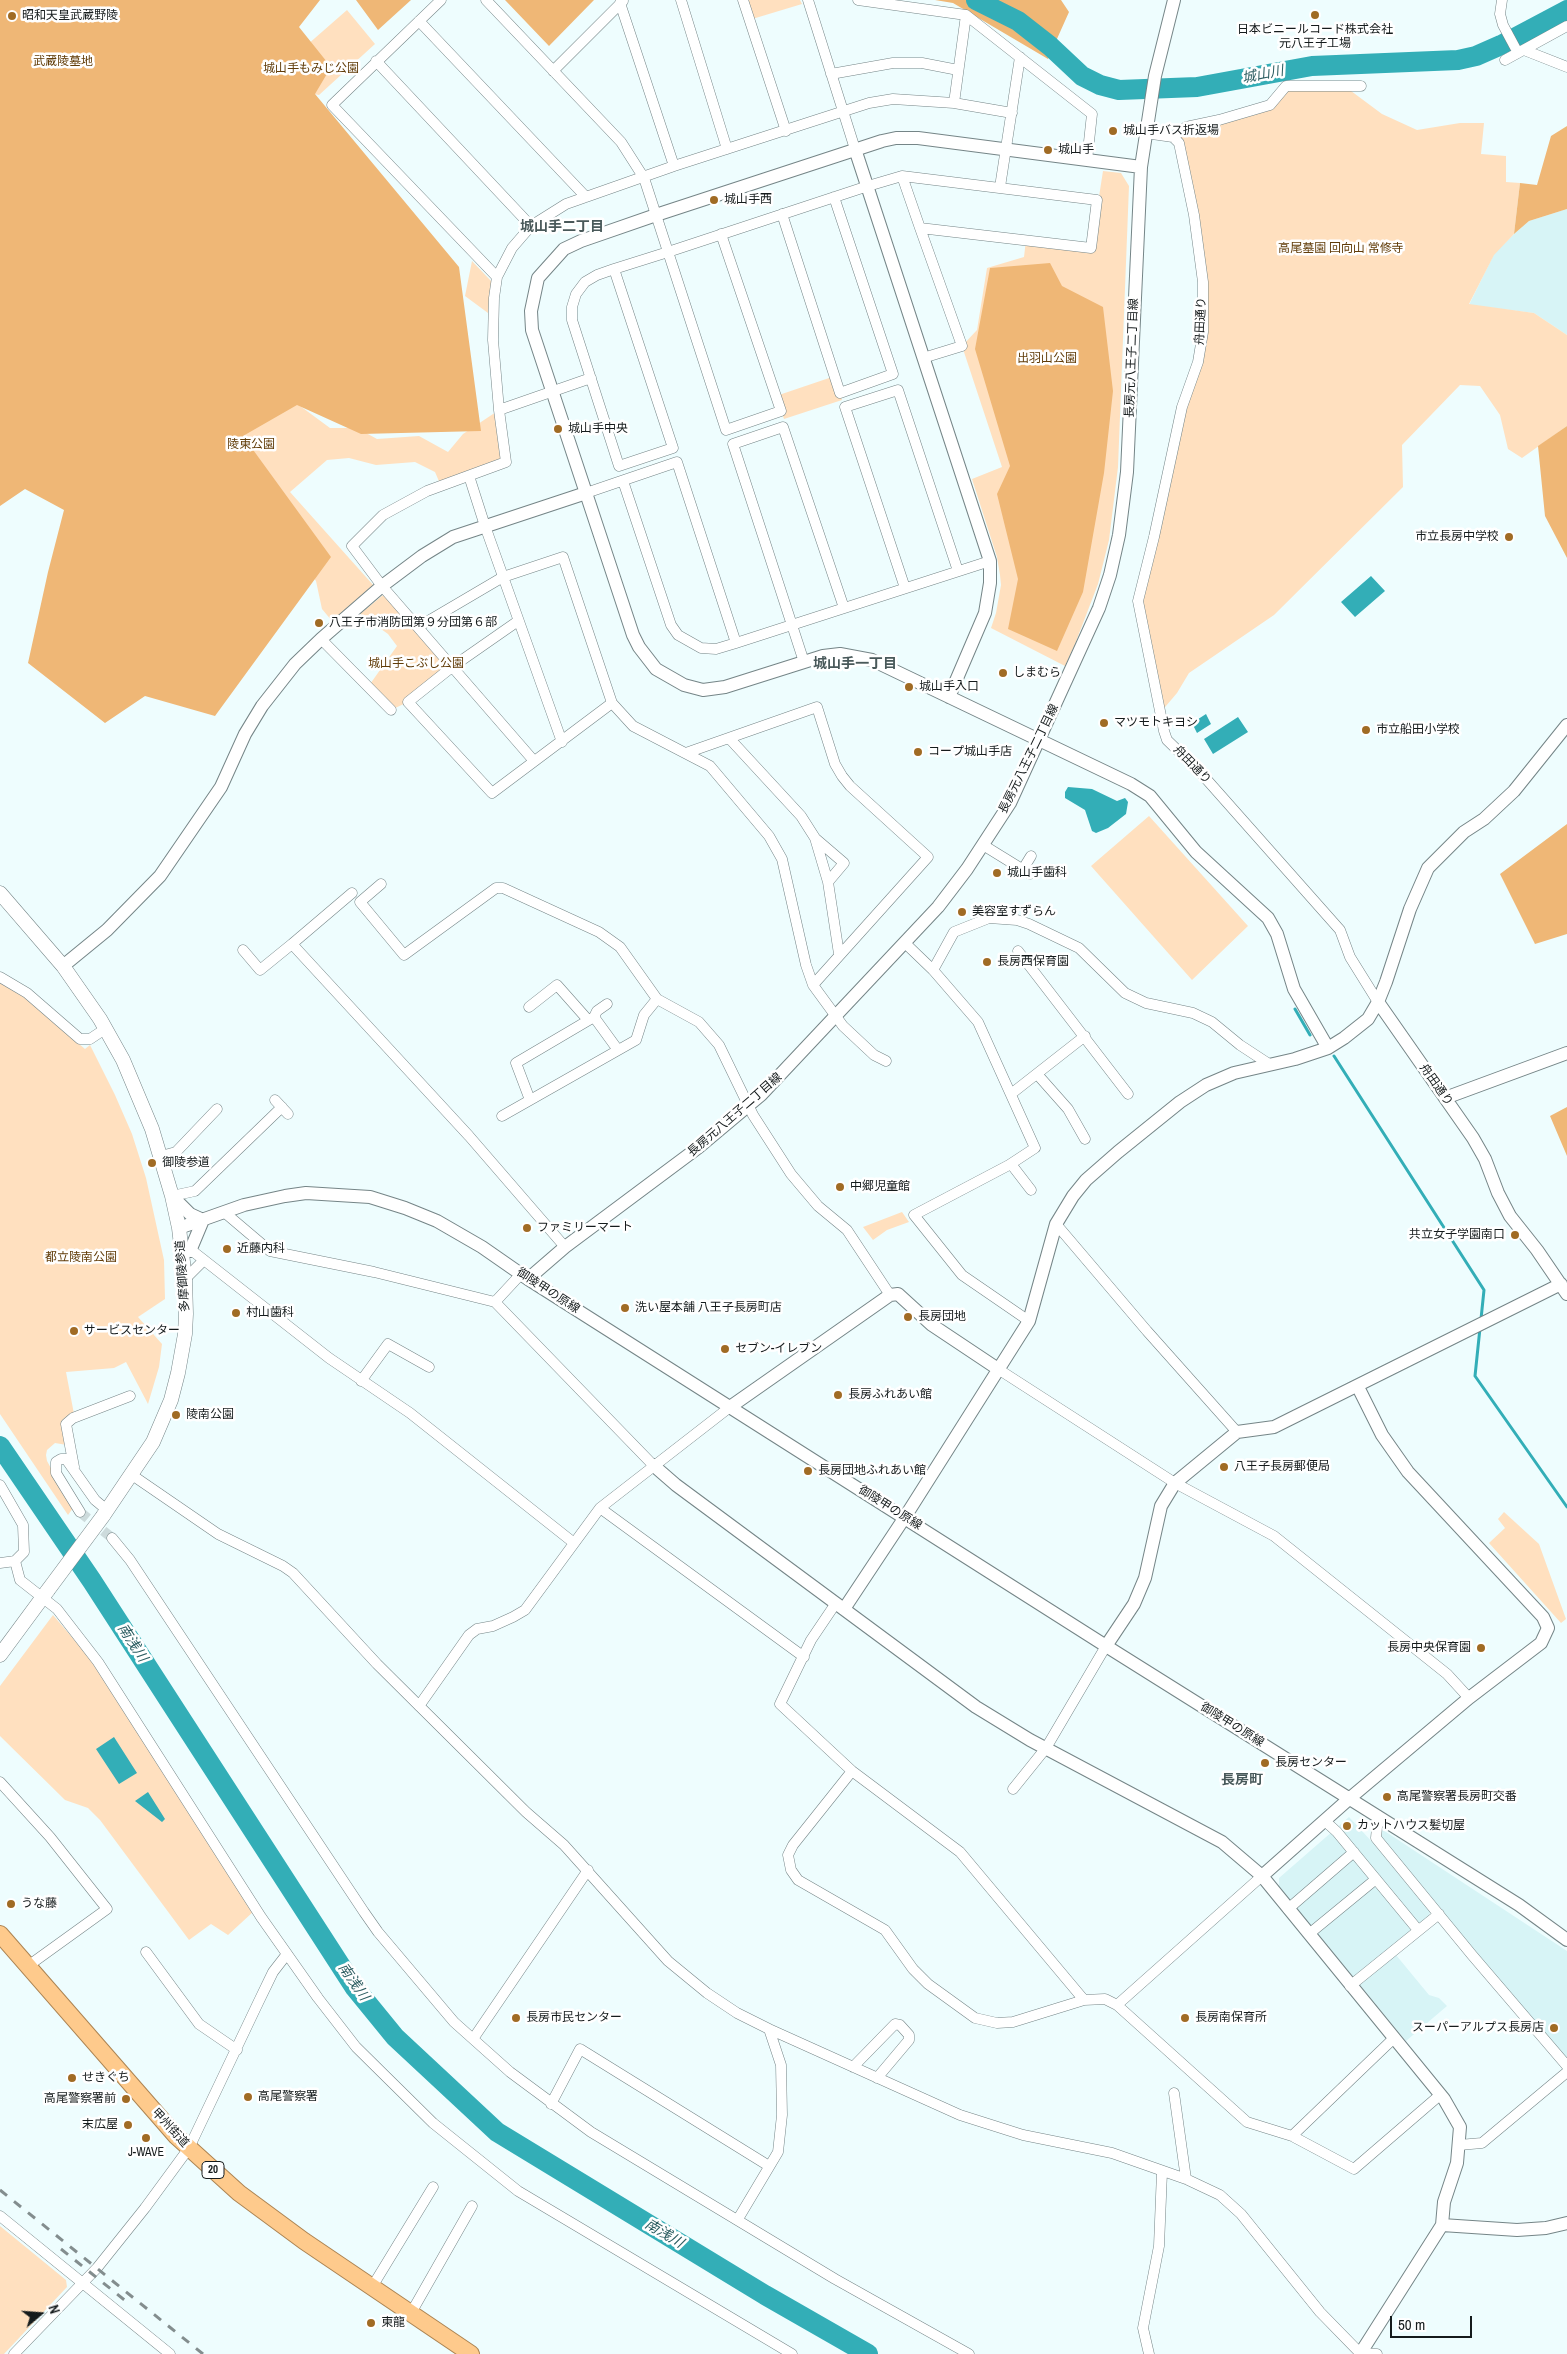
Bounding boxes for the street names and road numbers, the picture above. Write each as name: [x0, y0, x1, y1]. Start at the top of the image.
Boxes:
street label: 舟田通り: [1193, 297, 1209, 345]
street label: 長房元八王子二丁目線: [1123, 298, 1141, 418]
street label: 長房元八王子二丁目線: [996, 702, 1062, 816]
street label: 舟田通り: [1170, 743, 1214, 787]
street label: 舟田通り: [1416, 1061, 1456, 1109]
street label: 長房元八王子二丁目線: [685, 1070, 785, 1160]
street label: 多摩御陵参道: [173, 1240, 193, 1312]
street label: 御陵甲の原線: [514, 1265, 582, 1317]
street label: 御陵甲の原線: [856, 1483, 924, 1533]
street label: 御陵甲の原線: [1198, 1700, 1266, 1750]
street label: 甲州街道: [148, 2106, 192, 2150]
road number: 20: [202, 2162, 224, 2178]

